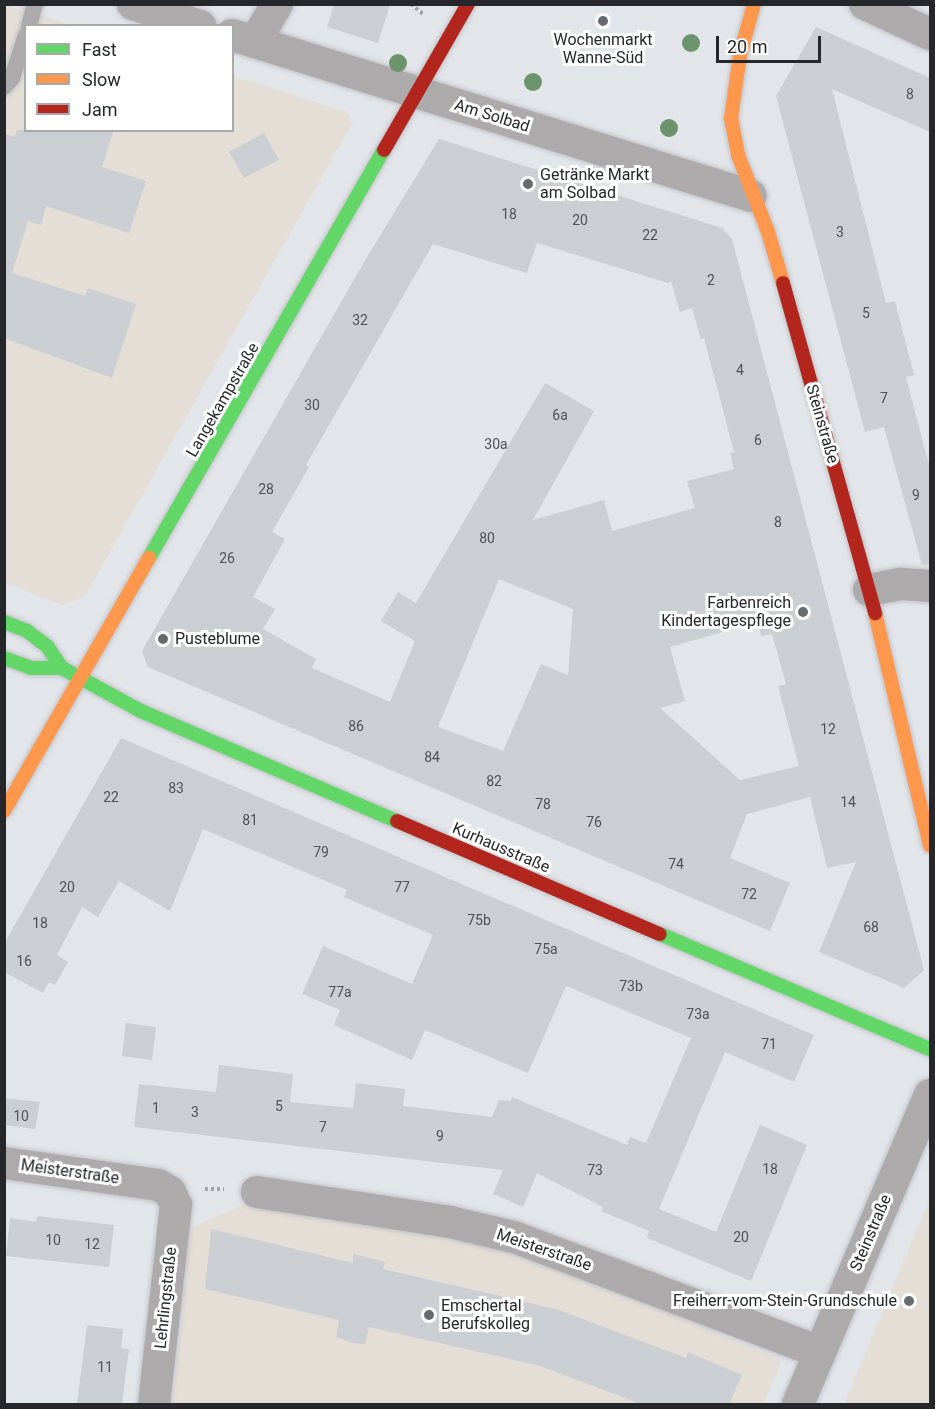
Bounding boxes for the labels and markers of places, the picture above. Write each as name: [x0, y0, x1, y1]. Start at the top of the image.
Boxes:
marker: Wochenmarkt Wanne-Süd: [596, 14, 610, 28]
place label: Wochenmarkt Wanne-Süd: [553, 30, 653, 68]
place label: Getränke Markt am Solbad: [540, 165, 649, 203]
marker: Getränke Markt am Solbad: [521, 177, 535, 191]
place label: Farbenreich Kindertagespflege: [661, 593, 791, 631]
marker: Farbenreich Kindertagespflege: [796, 605, 810, 619]
place label: Pusteblume: [175, 629, 260, 649]
marker: Pusteblume: [156, 632, 170, 646]
place label: Freiherr-vom-Stein-Grundschule: [673, 1291, 897, 1311]
marker: Freiherr-vom-Stein-Grundschule: [902, 1294, 916, 1308]
place label: Emschertal Berufskolleg: [441, 1296, 530, 1334]
marker: Emschertal Berufskolleg: [422, 1308, 436, 1322]

